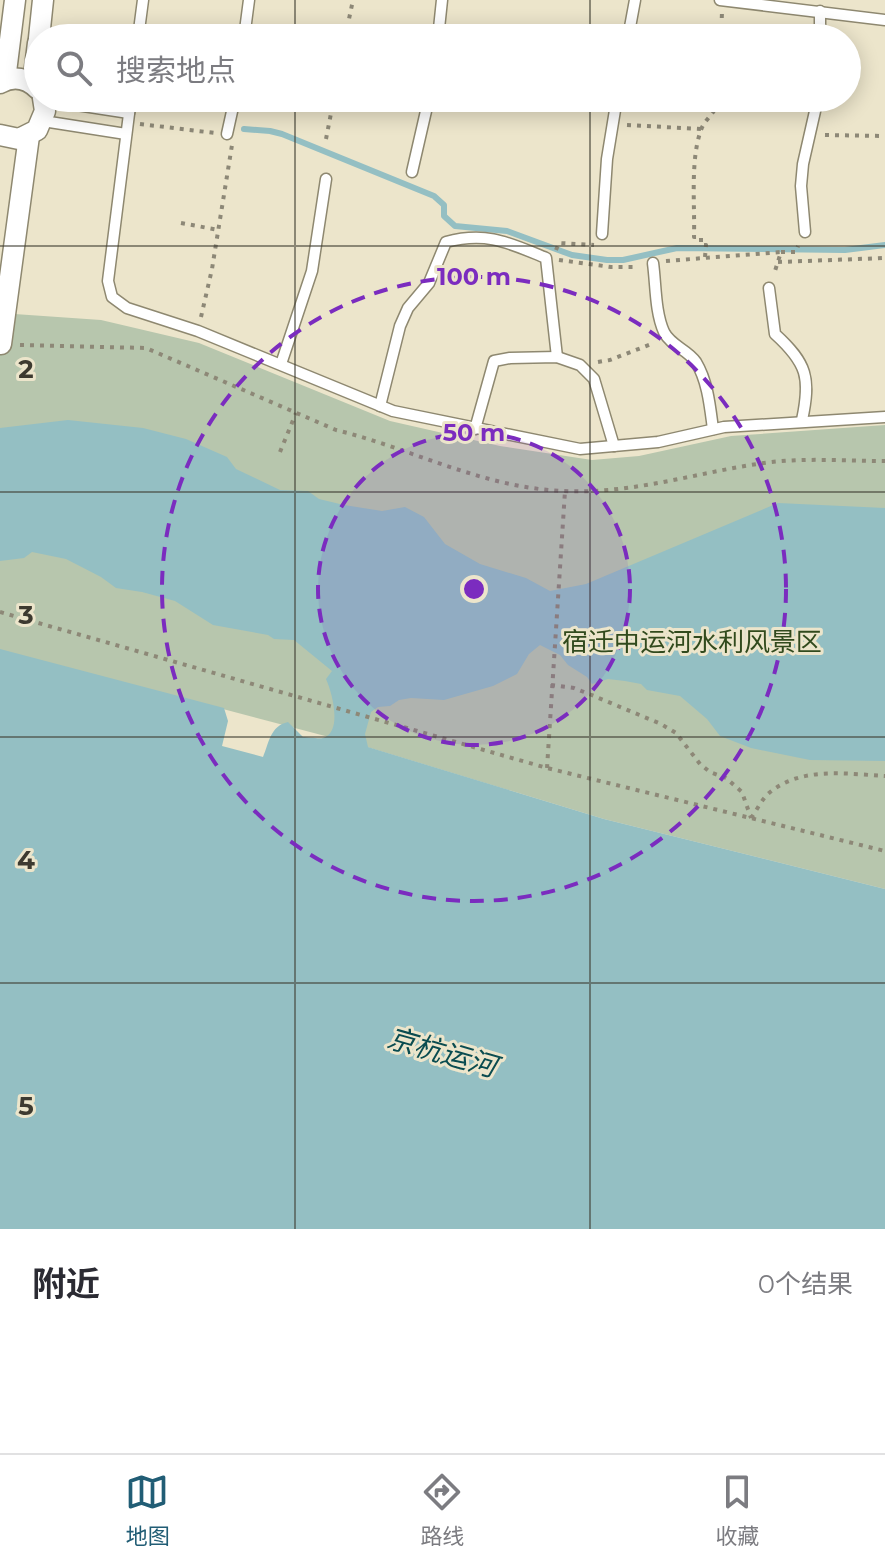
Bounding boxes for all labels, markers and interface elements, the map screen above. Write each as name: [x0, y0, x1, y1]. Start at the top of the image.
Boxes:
search box: [24, 24, 861, 112]
icon: search: [52, 46, 96, 90]
text: 搜索地点: [116, 52, 236, 89]
text: 100 m: [437, 262, 511, 291]
text: 2: [18, 353, 34, 385]
text: 50 m: [443, 418, 505, 447]
centre of rings: [460, 575, 488, 603]
text: 3: [17, 599, 34, 631]
park label: 宿迁中运河水利风景区: [562, 626, 822, 658]
text: 4: [17, 844, 35, 876]
water label: 京杭运河: [383, 1020, 505, 1085]
text: 5: [18, 1090, 34, 1122]
text: 附近: [32, 1263, 100, 1305]
text: 0个结果: [758, 1268, 853, 1300]
tab: 地图: [125, 1470, 170, 1550]
tab: 路线: [420, 1470, 465, 1550]
tab: 收藏: [715, 1470, 760, 1550]

